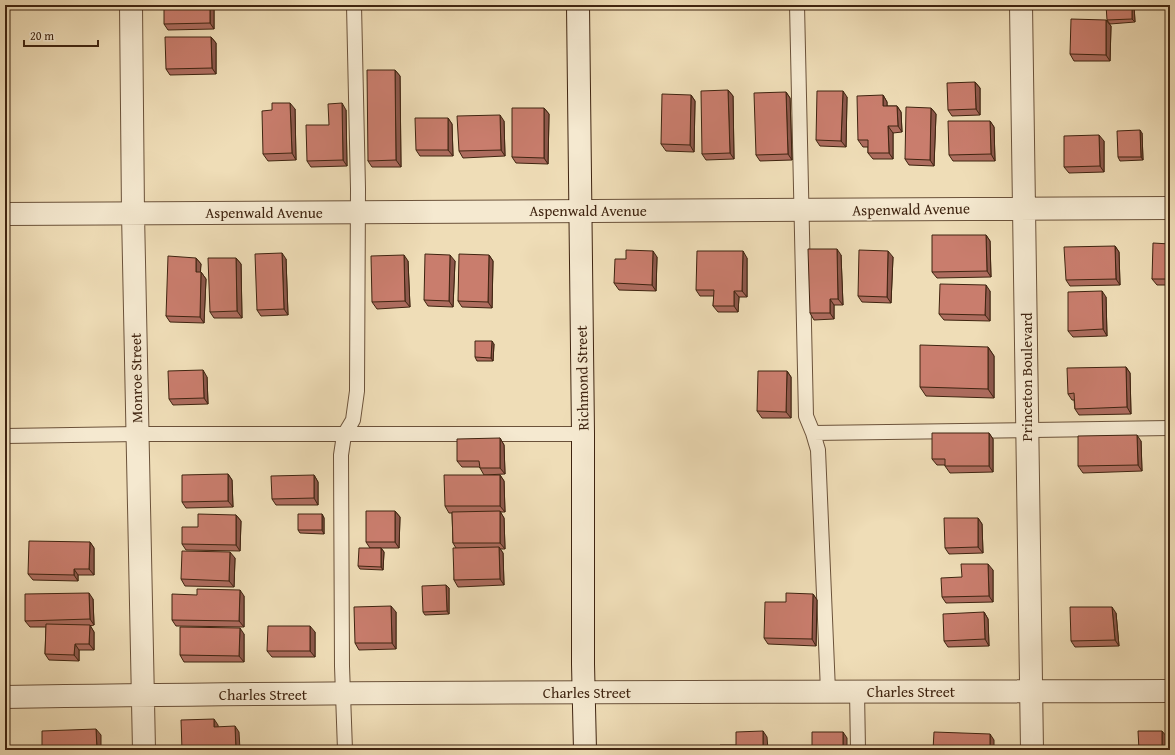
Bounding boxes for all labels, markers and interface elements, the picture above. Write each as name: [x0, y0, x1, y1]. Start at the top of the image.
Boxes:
scale bar: [24, 22, 98, 48]
text: 20 m: [30, 27, 54, 44]
street label: Aspenwald Avenue: [852, 197, 970, 221]
street label: Aspenwald Avenue: [529, 200, 647, 221]
street label: Aspenwald Avenue: [205, 202, 323, 223]
street label: Princeton Boulevard: [1016, 312, 1037, 442]
street label: Richmond Street: [571, 324, 593, 431]
street label: Monroe Street: [125, 332, 147, 423]
street label: Charles Street: [867, 681, 956, 702]
street label: Charles Street: [543, 682, 632, 703]
street label: Charles Street: [219, 684, 308, 705]

